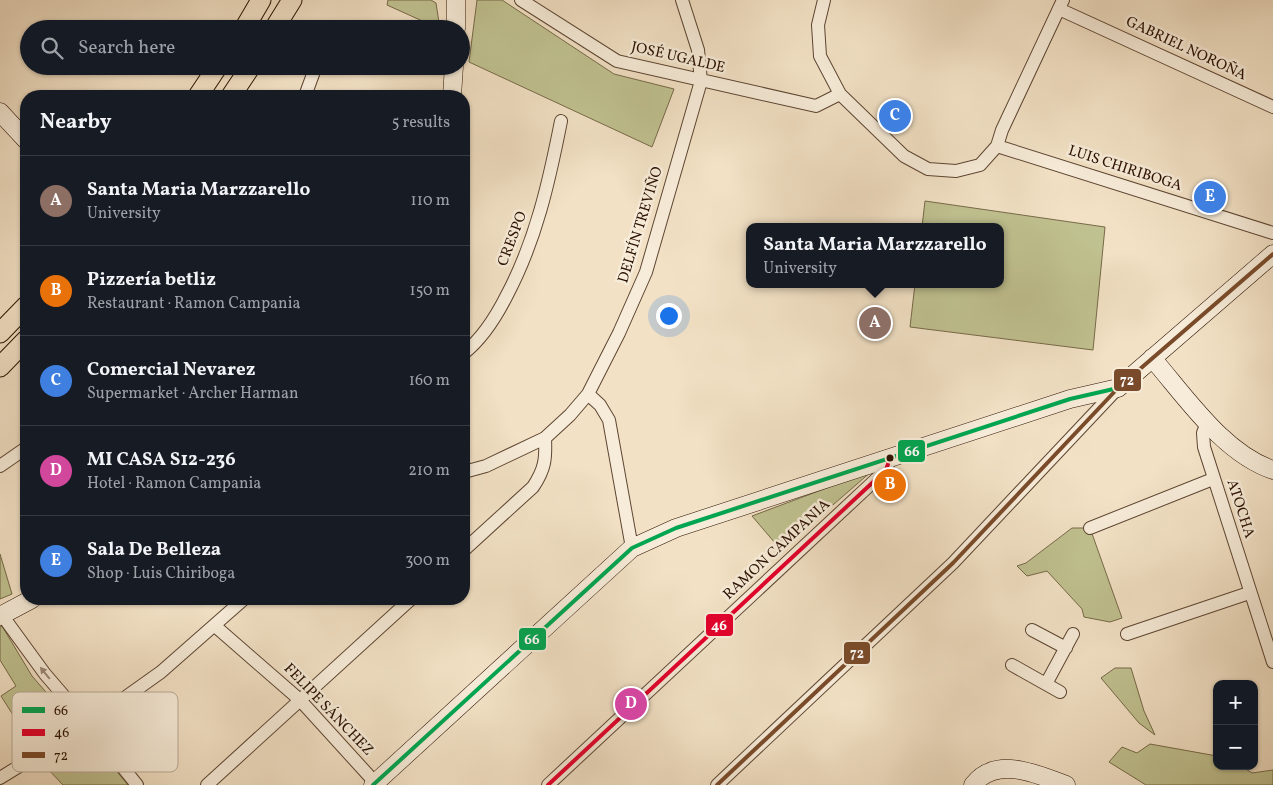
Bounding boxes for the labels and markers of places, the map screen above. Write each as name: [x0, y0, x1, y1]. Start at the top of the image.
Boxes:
pin: C: [879, 97, 911, 135]
pin: E: [1194, 178, 1226, 216]
pin: A: [859, 304, 891, 342]
unlabelled marker: [885, 453, 895, 463]
pin: B: [874, 466, 906, 504]
pin: D: [615, 685, 647, 723]

